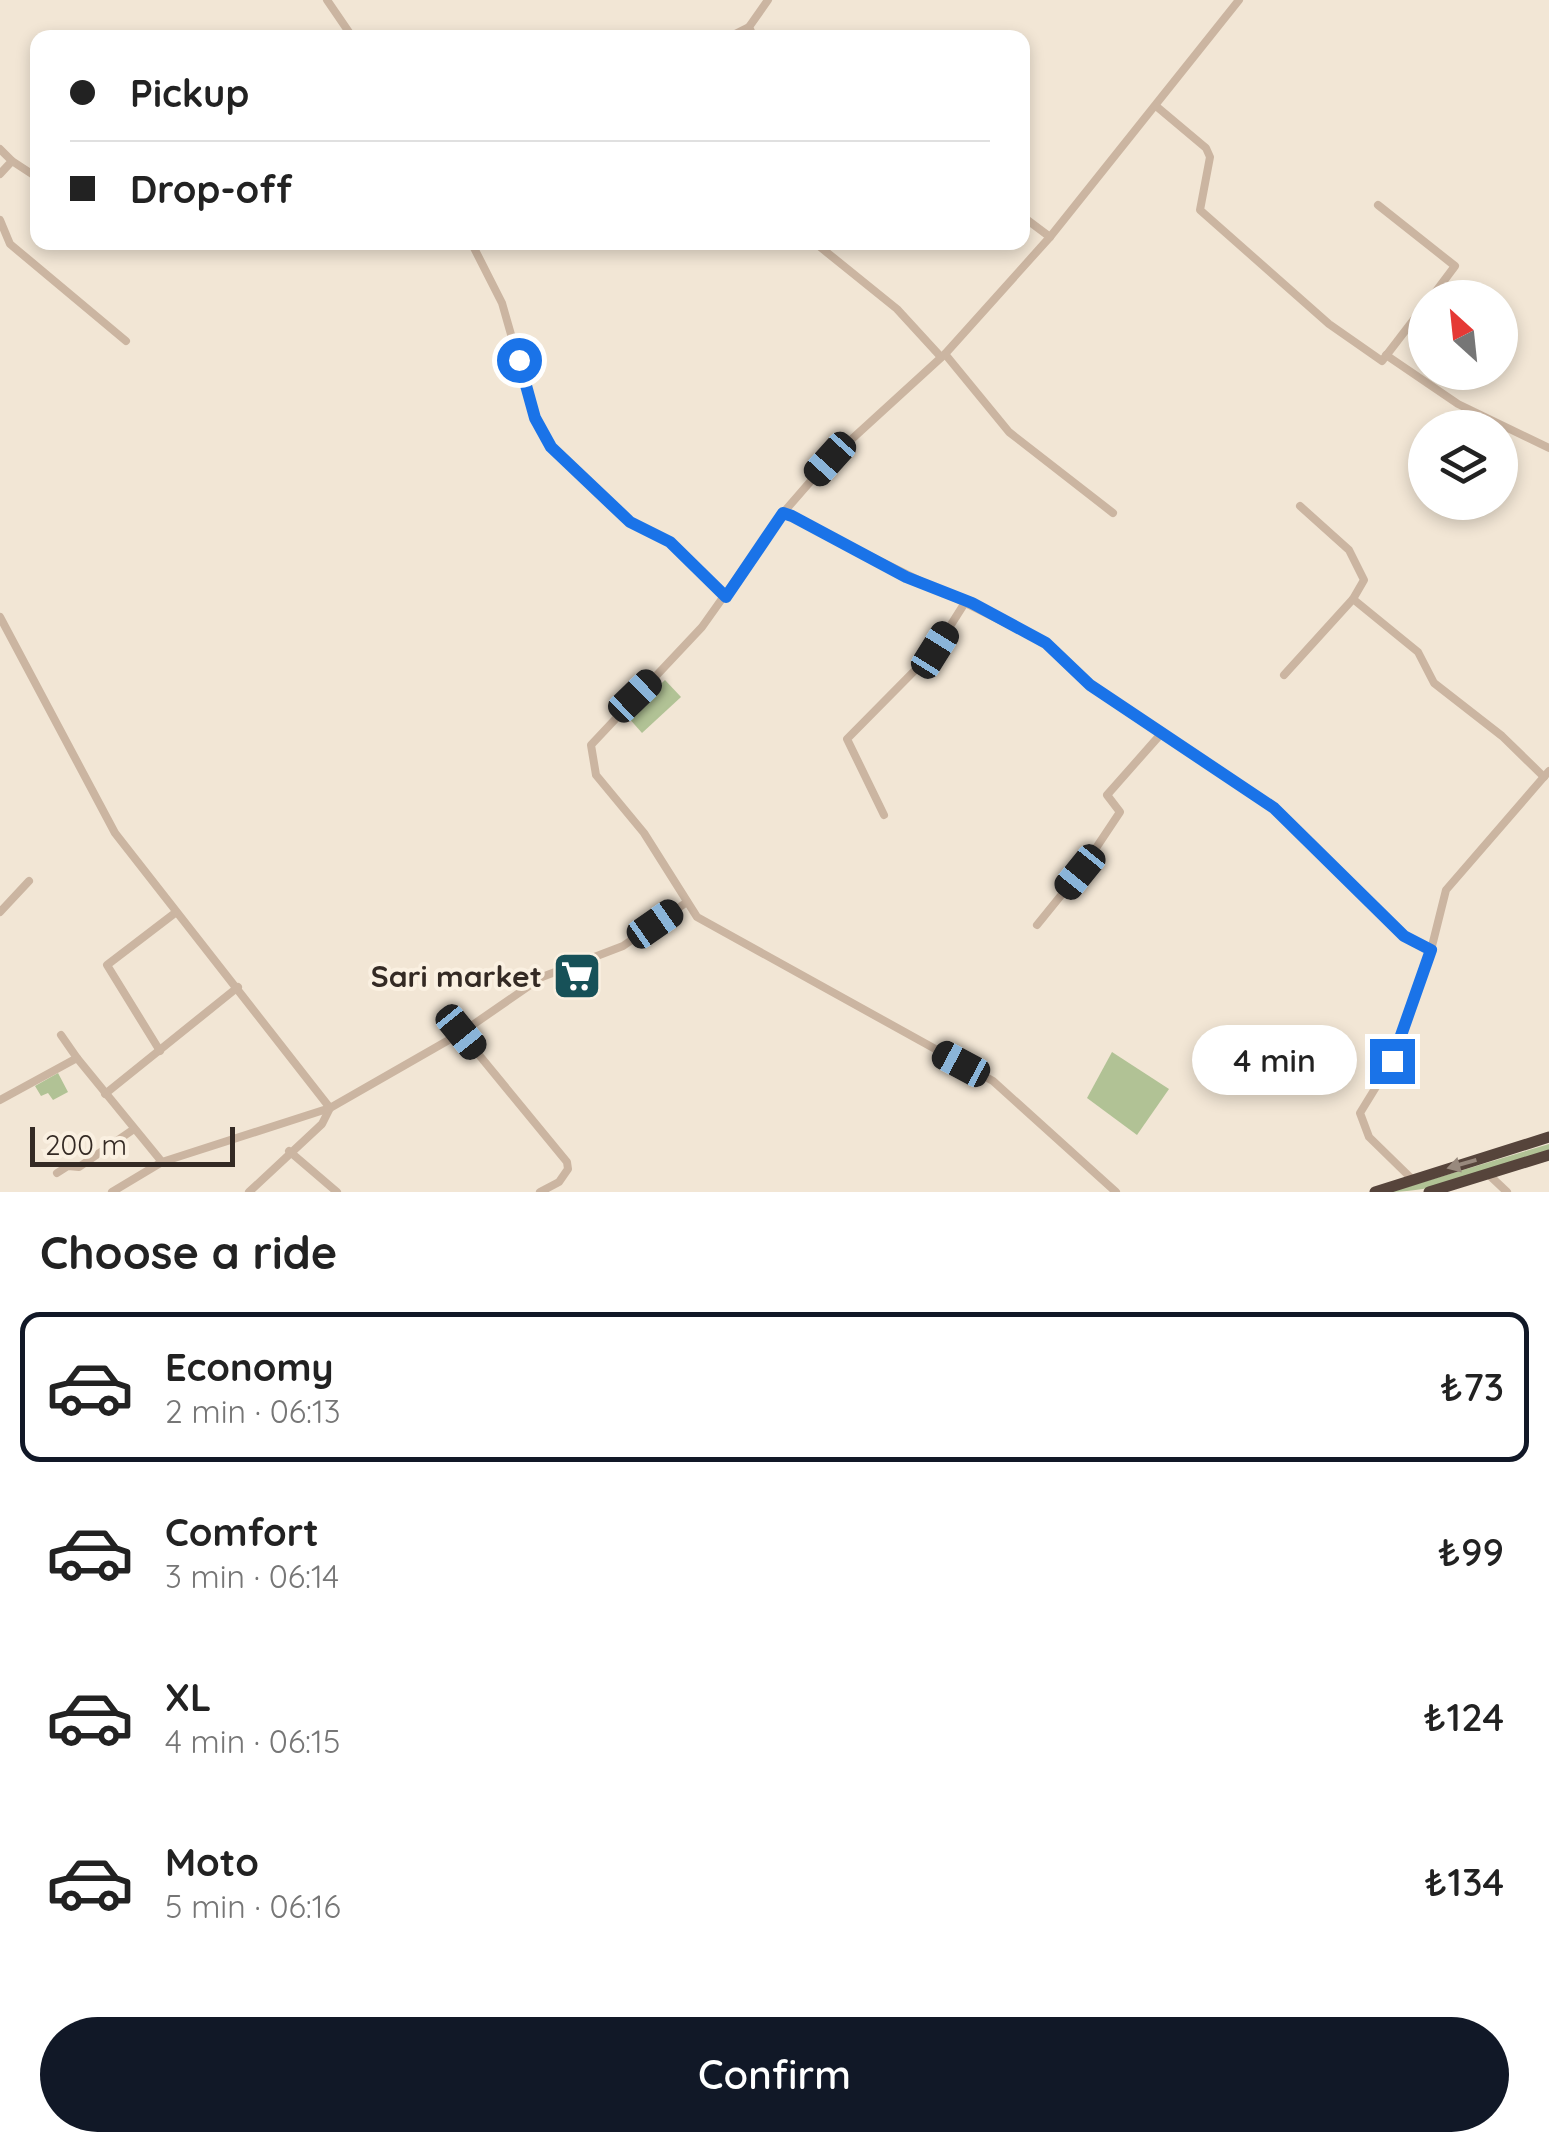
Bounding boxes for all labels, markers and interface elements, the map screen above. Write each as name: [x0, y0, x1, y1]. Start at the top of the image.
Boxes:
text: Pickup: [130, 69, 249, 117]
text: Drop-off: [130, 165, 292, 213]
north arrow: [1408, 280, 1518, 390]
map controls: [1408, 280, 1518, 520]
route start: [497, 338, 542, 383]
button: layers: [1408, 410, 1518, 520]
car: [799, 427, 861, 491]
car: [906, 617, 964, 683]
car: [603, 664, 667, 728]
car: [1049, 839, 1111, 905]
car: [622, 895, 688, 953]
supermarket icon: Sari market: [551, 950, 603, 1002]
place label: Sari market: [371, 957, 542, 995]
car: [430, 999, 492, 1065]
callout: 4 min: [1192, 1026, 1357, 1096]
car: [927, 1037, 995, 1091]
route end: [1370, 1039, 1415, 1084]
text: 4 min: [1233, 1040, 1316, 1080]
scale bar: [30, 1122, 235, 1166]
text: 200 m: [45, 1127, 127, 1162]
one-way arrow: [1446, 1157, 1477, 1173]
text: Choose a ride: [40, 1224, 337, 1280]
icon: car: [45, 1342, 135, 1432]
text: Economy: [165, 1343, 334, 1391]
text: ₺73: [1440, 1363, 1504, 1411]
text: 2 min · 06:13: [165, 1391, 341, 1431]
icon: car: [45, 1507, 135, 1597]
text: Comfort: [165, 1508, 319, 1556]
text: ₺99: [1438, 1528, 1504, 1576]
text: 3 min · 06:14: [165, 1556, 339, 1596]
icon: car: [45, 1672, 135, 1762]
text: XL: [165, 1673, 211, 1721]
text: ₺124: [1423, 1693, 1504, 1741]
text: 4 min · 06:15: [165, 1721, 340, 1761]
icon: car: [45, 1837, 135, 1927]
text: Moto: [165, 1838, 259, 1886]
text: ₺134: [1424, 1858, 1504, 1906]
text: 5 min · 06:16: [165, 1886, 341, 1926]
button: Confirm: [40, 2017, 1509, 2132]

